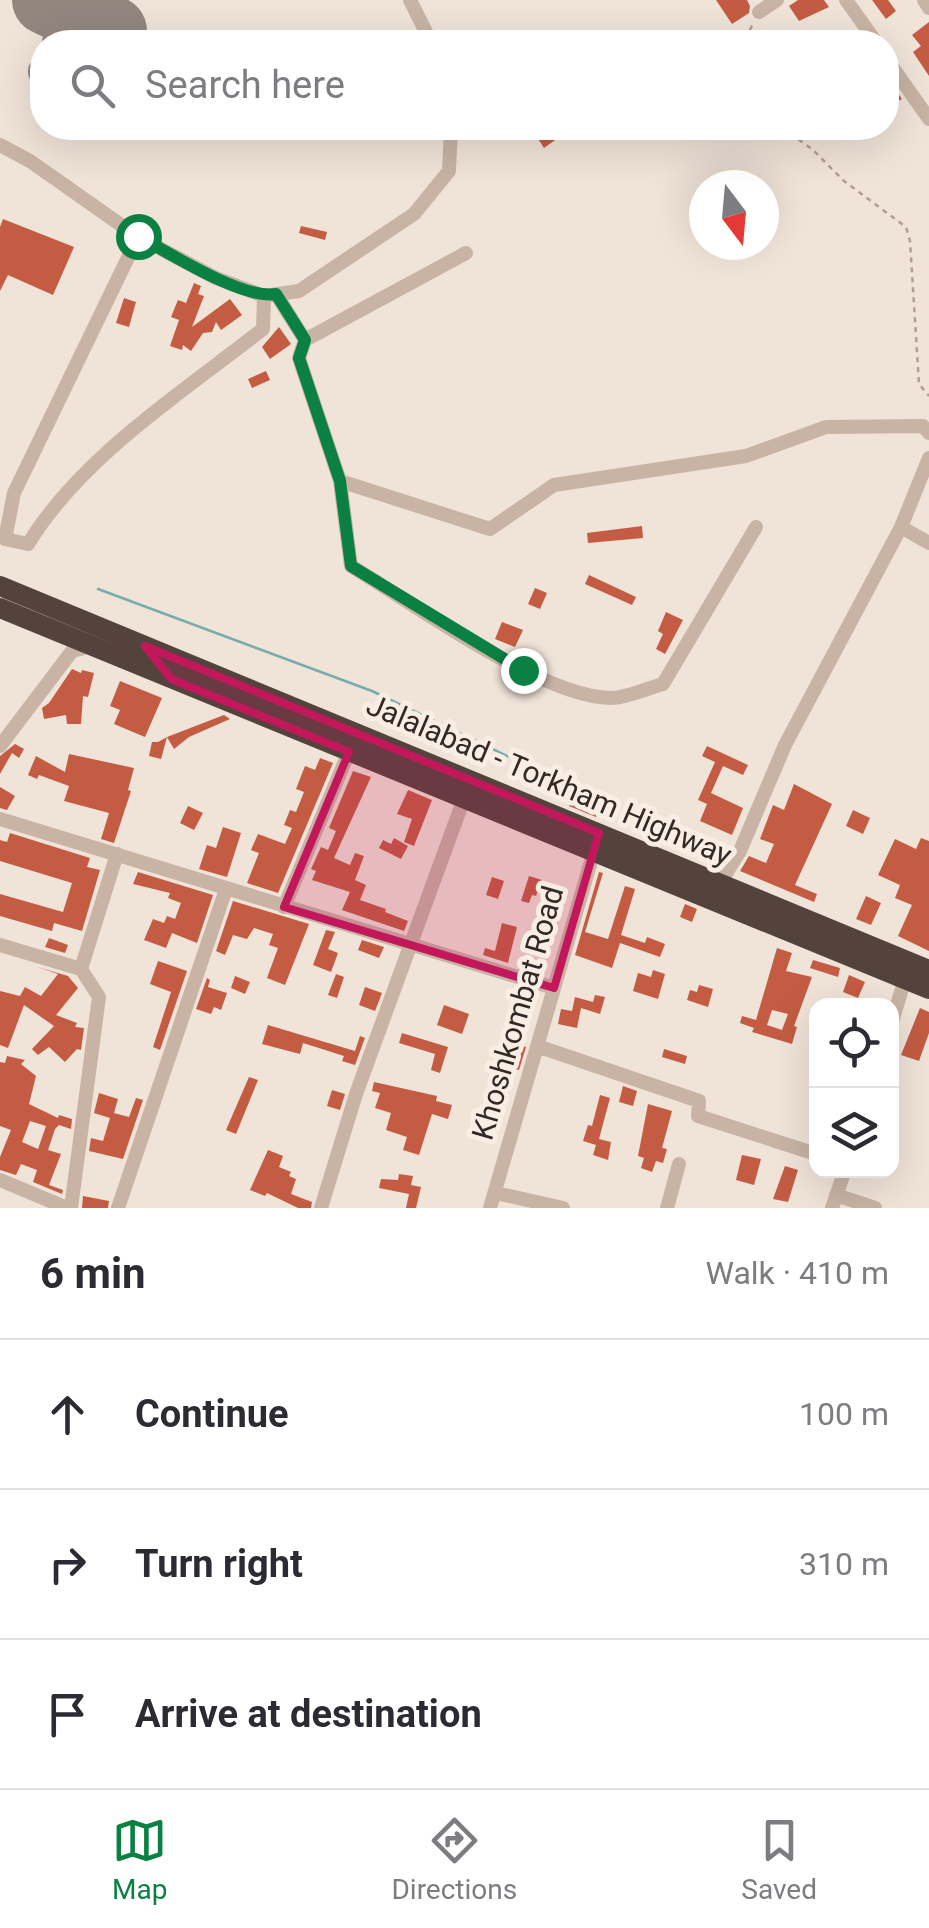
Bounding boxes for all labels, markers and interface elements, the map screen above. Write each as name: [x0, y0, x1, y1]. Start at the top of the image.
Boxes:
search box: [30, 30, 899, 140]
icon: search: [65, 58, 120, 113]
text: Search here: [145, 63, 345, 107]
north arrow: [689, 170, 779, 260]
route start: [116, 214, 162, 260]
route end: [501, 648, 547, 694]
street label: Jalalabad - Torkham Highway: [361, 687, 737, 872]
street label: Khoshkombat Road: [465, 882, 570, 1144]
map controls: [809, 998, 899, 1178]
button: locate: [809, 998, 899, 1088]
button: layers: [809, 1088, 899, 1178]
text: 6 min: [40, 1249, 146, 1298]
text: Walk · 410 m: [706, 1254, 889, 1292]
icon: ahead: [40, 1387, 95, 1442]
text: Continue: [135, 1392, 289, 1436]
text: 100 m: [799, 1395, 889, 1433]
icon: right: [40, 1537, 95, 1592]
text: Turn right: [135, 1542, 303, 1586]
text: 310 m: [799, 1545, 889, 1583]
icon: arrive: [40, 1687, 95, 1742]
text: Arrive at destination: [135, 1692, 482, 1736]
tab: Map: [112, 1813, 167, 1906]
tab: Directions: [391, 1813, 517, 1906]
tab: Saved: [741, 1813, 817, 1906]

